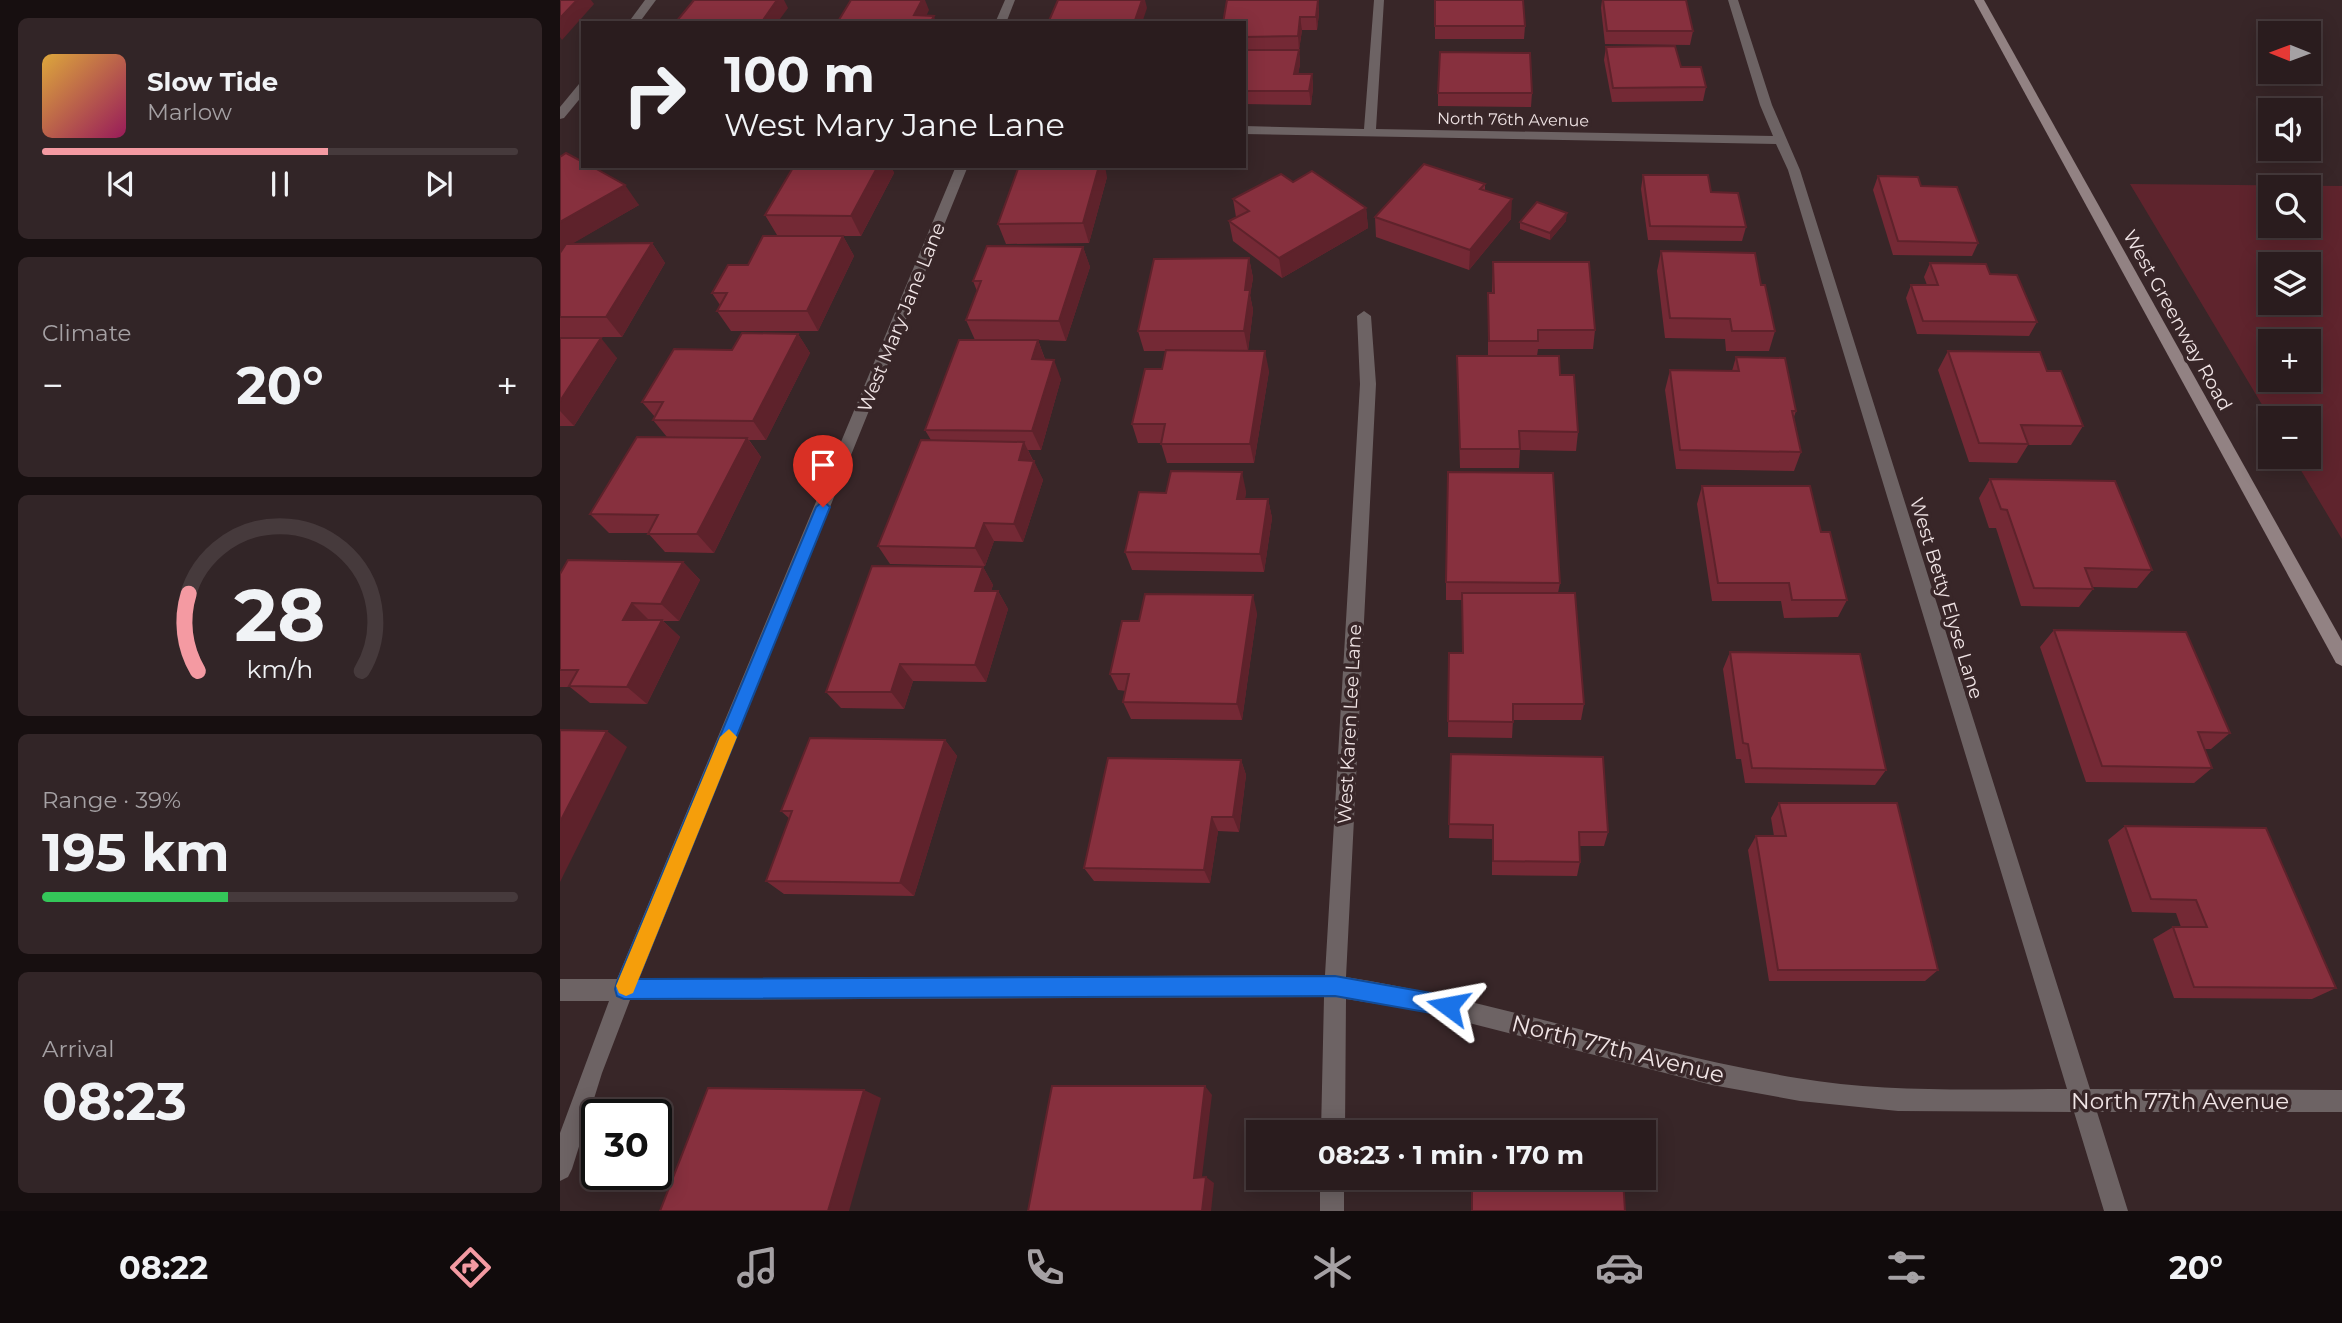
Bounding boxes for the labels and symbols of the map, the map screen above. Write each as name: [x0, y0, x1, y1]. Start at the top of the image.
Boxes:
north arrow: [2258, 21, 2320, 84]
street label: North 76th Avenue: [1437, 109, 1589, 130]
street label: West Mary Jane Lane: [853, 219, 950, 415]
street label: West Greenway Road: [2118, 226, 2237, 415]
pin: [793, 435, 853, 507]
street label: West Betty Elyse Lane: [1905, 495, 1988, 702]
street label: West Karen Lee Lane: [1333, 623, 1366, 825]
position arrow: [1411, 969, 1485, 1043]
street label: North 77th Avenue: [1509, 1009, 1727, 1089]
street label: North 77th Avenue: [2071, 1087, 2289, 1115]
speed limit sign: 30: [581, 1099, 672, 1190]

